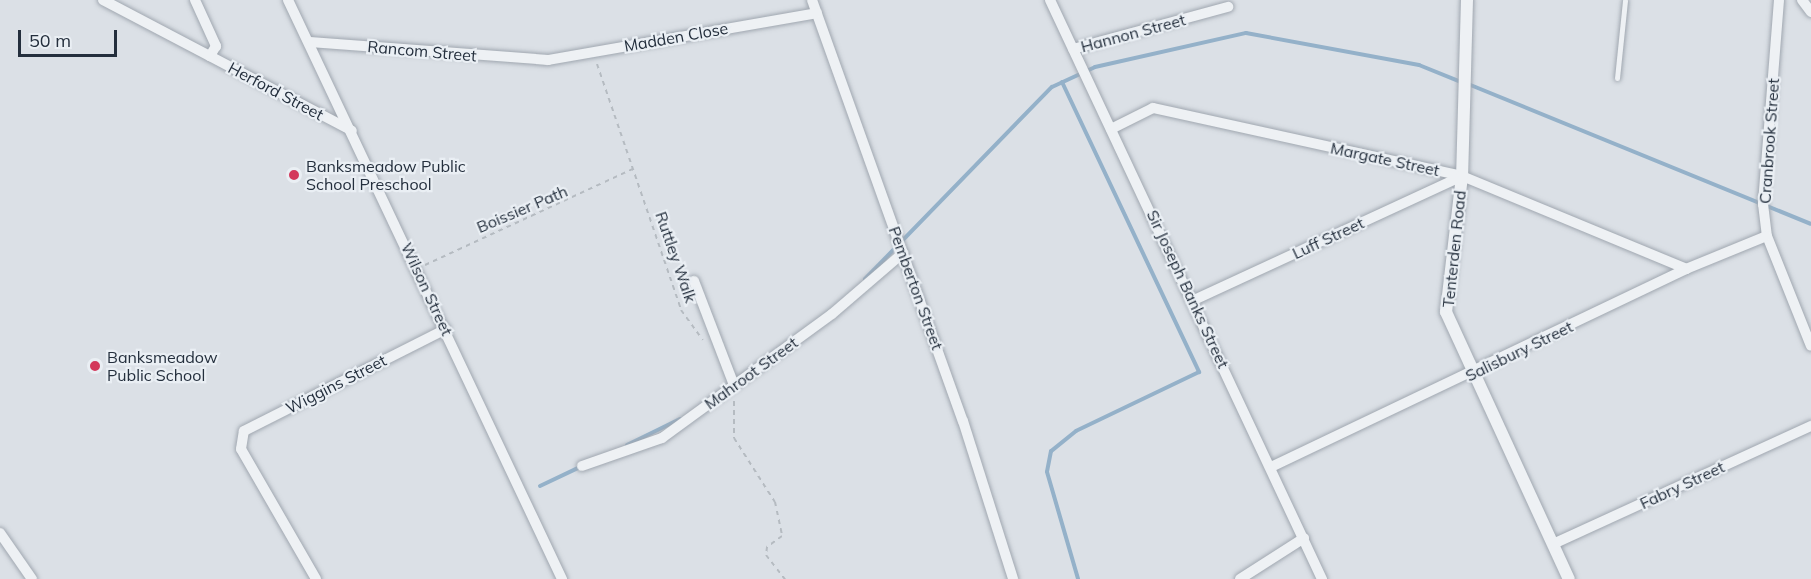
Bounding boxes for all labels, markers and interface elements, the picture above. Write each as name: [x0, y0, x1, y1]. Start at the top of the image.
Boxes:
street label: Hannon Street: [1079, 10, 1187, 56]
scale bar: [21, 18, 120, 56]
street label: Madden Close: [622, 18, 730, 56]
text: 50 m: [29, 29, 71, 52]
street label: Rancom Street: [367, 37, 477, 65]
street label: Herford Street: [225, 58, 327, 124]
street label: Cranbrook Street: [1755, 78, 1783, 204]
street label: Margate Street: [1329, 138, 1441, 180]
place label: Banksmeadow Public School Preschool: [306, 156, 466, 194]
marker: Banksmeadow Public School Preschool: [287, 168, 301, 182]
street label: Boissier Path: [474, 181, 570, 237]
street label: Tenterden Road: [1438, 190, 1470, 308]
street label: Sir Joseph Banks Street: [1143, 207, 1233, 371]
street label: Ruttley Walk: [651, 209, 701, 305]
street label: Luff Street: [1289, 213, 1367, 263]
street label: Pemberton Street: [885, 224, 947, 352]
street label: Wilson Street: [397, 240, 457, 338]
street label: Salisbury Street: [1462, 317, 1576, 385]
street label: Mahroot Street: [701, 333, 801, 413]
place label: Banksmeadow Public School: [107, 347, 218, 385]
street label: Wiggins Street: [282, 350, 390, 418]
marker: Banksmeadow Public School: [88, 359, 102, 373]
street label: Fabry Street: [1637, 457, 1727, 513]

